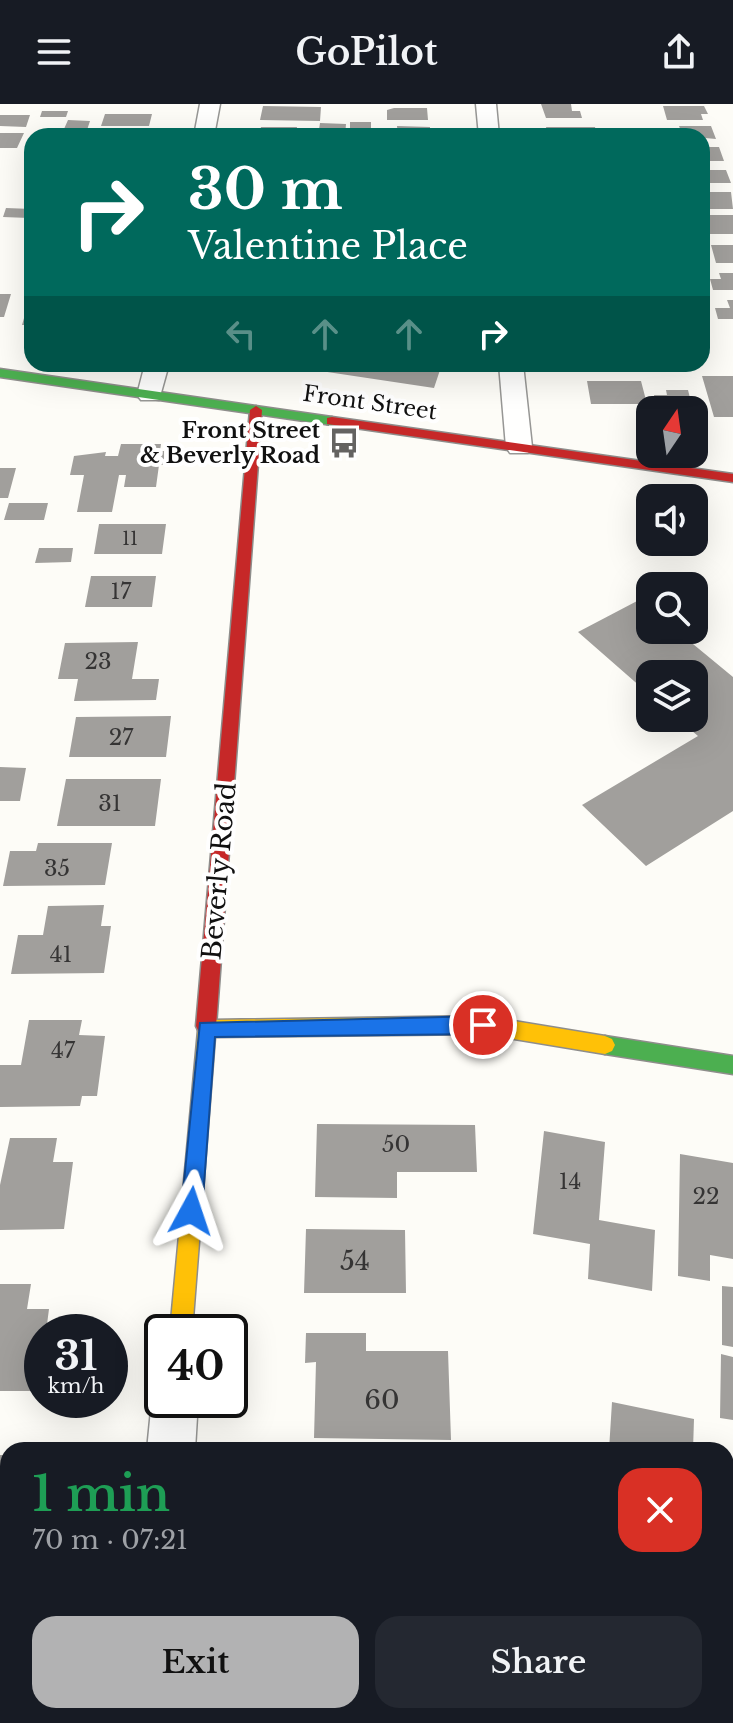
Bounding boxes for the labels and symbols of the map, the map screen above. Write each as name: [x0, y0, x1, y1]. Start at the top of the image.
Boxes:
street label: Front Street: [301, 380, 439, 425]
north arrow: [636, 396, 708, 468]
place label: Front Street & Beverly Road: [140, 417, 321, 469]
bus stop icon: Front Street & Beverly Road: [327, 426, 361, 460]
house number: 11: [122, 528, 138, 550]
house number: 17: [111, 578, 132, 605]
house number: 23: [84, 648, 112, 675]
house number: 27: [109, 724, 134, 751]
street label: Beverly Road: [195, 781, 243, 961]
house number: 31: [98, 790, 122, 817]
house number: 35: [44, 855, 70, 882]
house number: 41: [50, 941, 72, 968]
pin: [449, 991, 517, 1059]
house number: 47: [51, 1037, 76, 1064]
house number: 50: [382, 1131, 410, 1158]
house number: 14: [559, 1168, 581, 1195]
position arrow: [149, 1169, 233, 1253]
house number: 22: [692, 1183, 720, 1210]
house number: 54: [340, 1245, 370, 1277]
speed limit sign: 40: [144, 1314, 248, 1418]
house number: 60: [364, 1384, 400, 1416]

